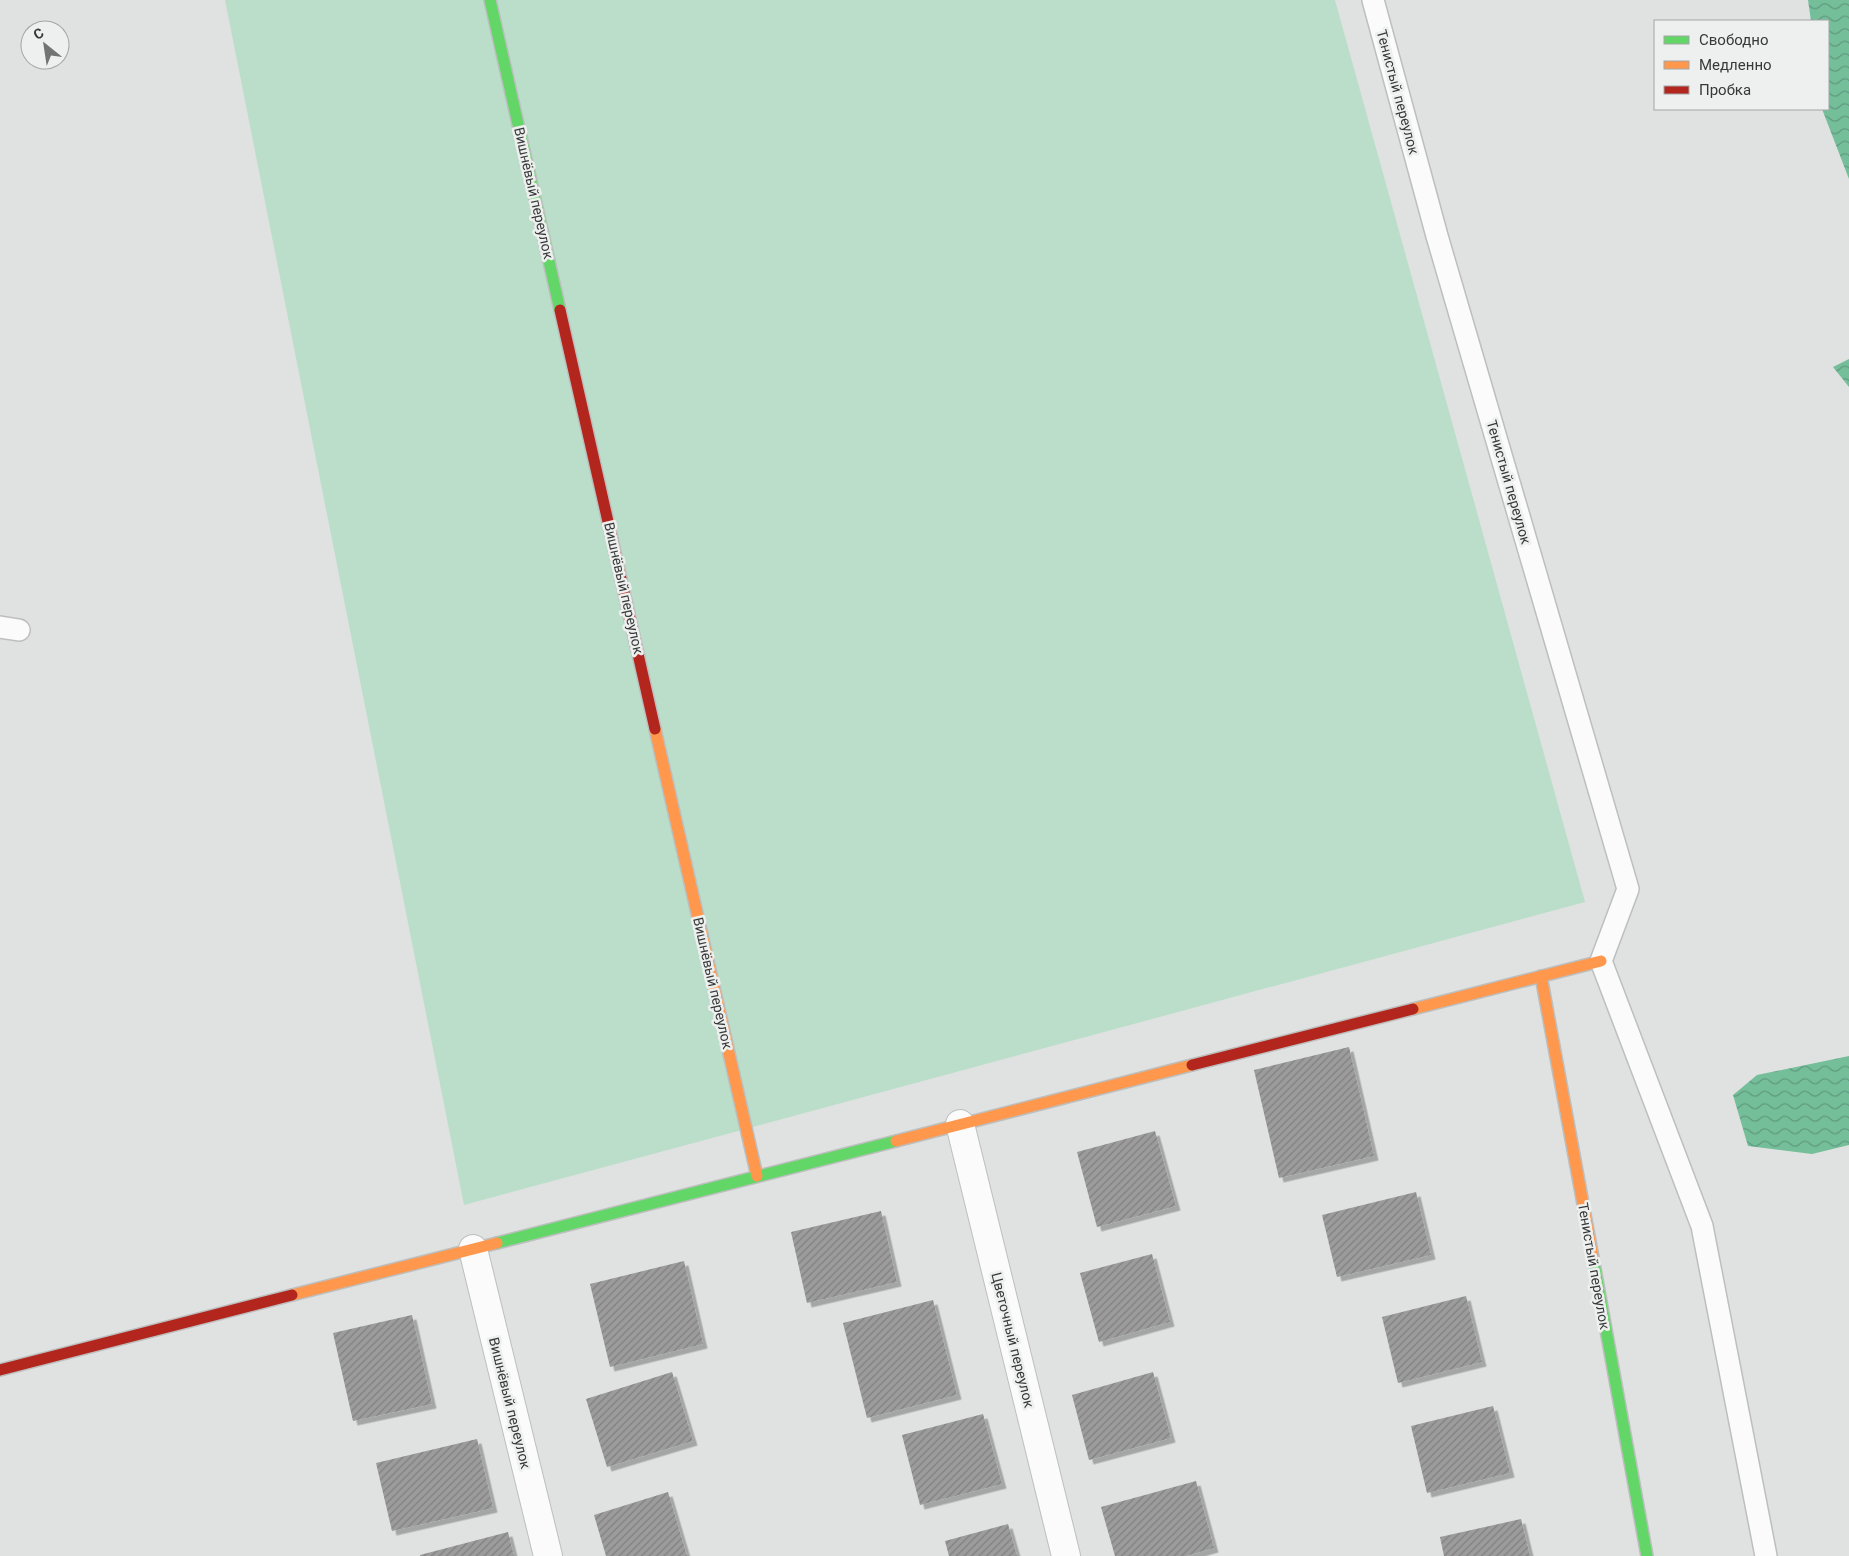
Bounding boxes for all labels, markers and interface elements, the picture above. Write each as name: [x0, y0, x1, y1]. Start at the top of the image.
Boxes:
north arrow: [20, 20, 70, 70]
legend: [1654, 20, 1829, 110]
text: С: [31, 25, 46, 43]
street label: Тенистый переулок: [1374, 28, 1422, 157]
text: Свободно: [1699, 31, 1768, 49]
text: Медленно: [1699, 56, 1772, 74]
text: Пробка: [1699, 81, 1751, 99]
street label: Вишнёвый переулок: [511, 126, 557, 261]
street label: Тенистый переулок: [1484, 418, 1535, 546]
street label: Вишнёвый переулок: [601, 521, 647, 656]
street label: Вишнёвый переулок: [690, 916, 736, 1051]
street label: Тенистый переулок: [1575, 1201, 1613, 1331]
street label: Цветочный переулок: [988, 1271, 1038, 1410]
street label: Вишнёвый переулок: [486, 1336, 534, 1471]

